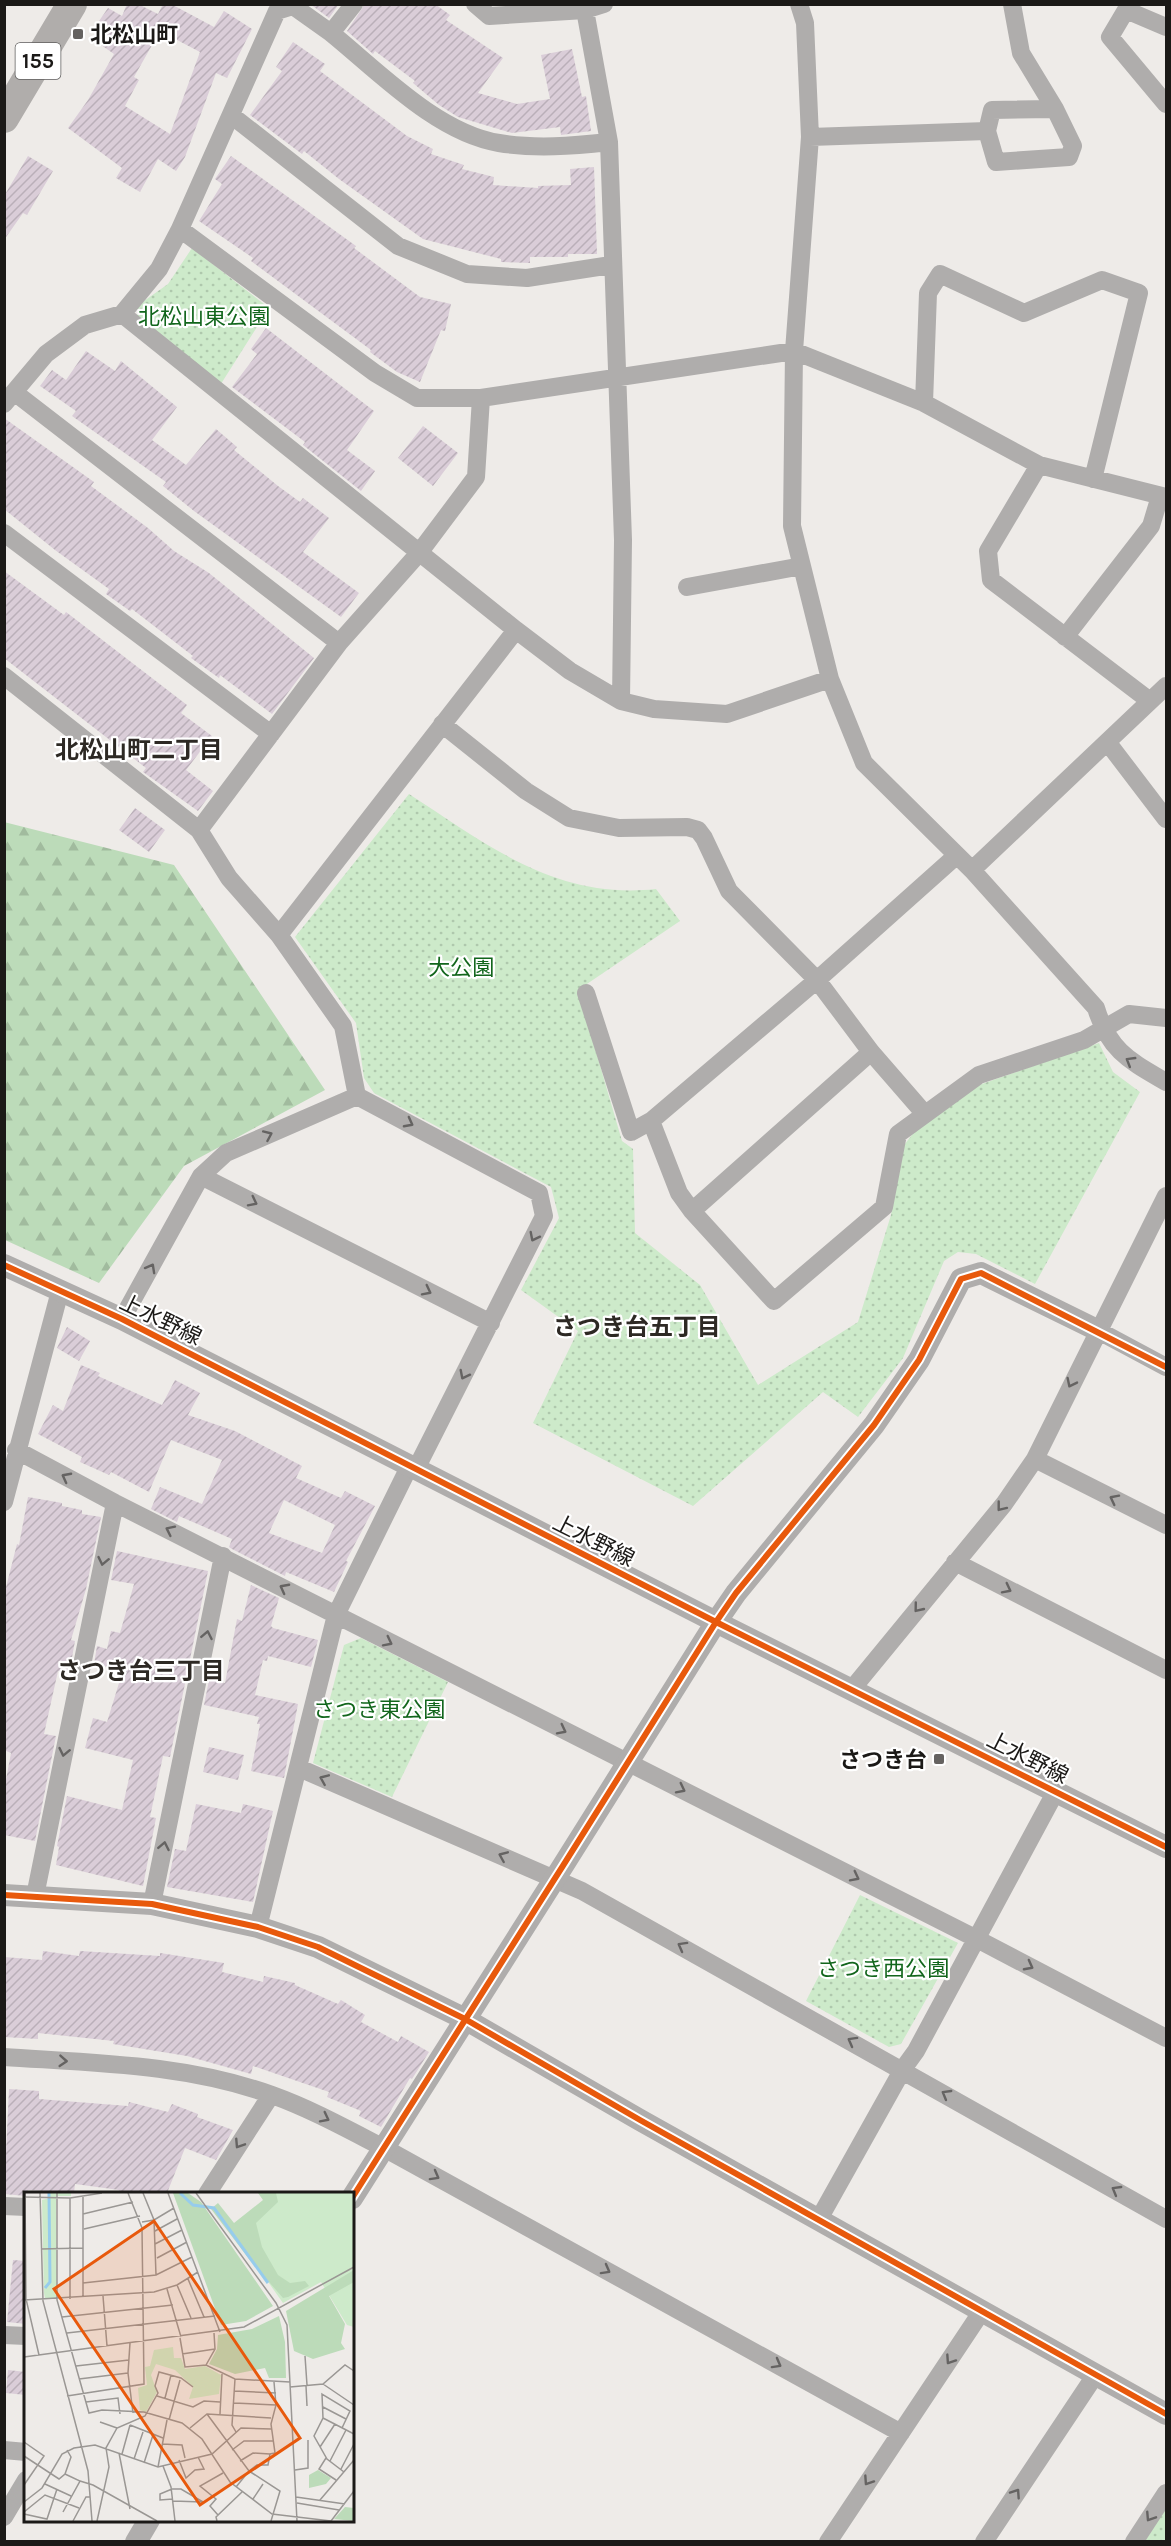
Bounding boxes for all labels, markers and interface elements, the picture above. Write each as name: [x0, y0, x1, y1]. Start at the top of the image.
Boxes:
place label: 北松山町: [90, 22, 178, 48]
marker: 北松山町: [71, 27, 85, 41]
road number: 155: [15, 43, 60, 79]
park label: 北松山東公園: [138, 304, 270, 330]
district label: 北松山町二丁目: [55, 736, 223, 764]
park label: 大公園: [428, 955, 494, 981]
one-way arrow: [1126, 1056, 1136, 1068]
one-way arrow: [402, 1116, 413, 1127]
one-way arrow: [262, 1130, 273, 1142]
one-way arrow: [247, 1195, 258, 1206]
one-way arrow: [530, 1231, 541, 1241]
one-way arrow: [144, 1263, 155, 1274]
one-way arrow: [421, 1284, 431, 1295]
street label: 上水野線: [115, 1289, 206, 1351]
district label: さつき台五丁目: [553, 1313, 721, 1341]
one-way arrow: [460, 1369, 471, 1380]
one-way arrow: [1067, 1377, 1079, 1388]
one-way arrow: [62, 1473, 72, 1484]
one-way arrow: [1110, 1495, 1121, 1506]
one-way arrow: [998, 1500, 1009, 1511]
street label: 上水野線: [548, 1509, 639, 1572]
one-way arrow: [165, 1526, 176, 1538]
one-way arrow: [98, 1555, 111, 1565]
one-way arrow: [1000, 1581, 1011, 1593]
one-way arrow: [280, 1584, 291, 1595]
one-way arrow: [914, 1601, 925, 1612]
one-way arrow: [200, 1630, 213, 1640]
one-way arrow: [382, 1634, 393, 1646]
district label: さつき台三丁目: [57, 1657, 225, 1685]
park label: さつき東公園: [313, 1697, 445, 1723]
one-way arrow: [556, 1722, 567, 1734]
street label: 上水野線: [982, 1726, 1073, 1789]
one-way arrow: [59, 1747, 72, 1757]
place label: さつき台: [839, 1747, 927, 1773]
marker: さつき台: [932, 1752, 946, 1766]
one-way arrow: [319, 1774, 330, 1786]
one-way arrow: [674, 1782, 685, 1794]
one-way arrow: [156, 1841, 169, 1851]
one-way arrow: [498, 1851, 509, 1863]
one-way arrow: [848, 1870, 859, 1881]
one-way arrow: [677, 1942, 688, 1953]
park label: さつき西公園: [817, 1956, 949, 1982]
one-way arrow: [1022, 1959, 1033, 1970]
one-way arrow: [848, 2037, 858, 2048]
one-way arrow: [58, 2054, 67, 2067]
one-way arrow: [942, 2090, 952, 2101]
one-way arrow: [319, 2111, 329, 2122]
one-way arrow: [235, 2138, 247, 2148]
one-way arrow: [429, 2169, 439, 2180]
one-way arrow: [1112, 2186, 1122, 2197]
inset map: [24, 2192, 354, 2522]
one-way arrow: [600, 2263, 610, 2274]
one-way arrow: [946, 2353, 957, 2364]
one-way arrow: [771, 2357, 781, 2369]
one-way arrow: [864, 2475, 875, 2486]
one-way arrow: [1009, 2489, 1020, 2500]
one-way arrow: [1146, 2511, 1158, 2521]

